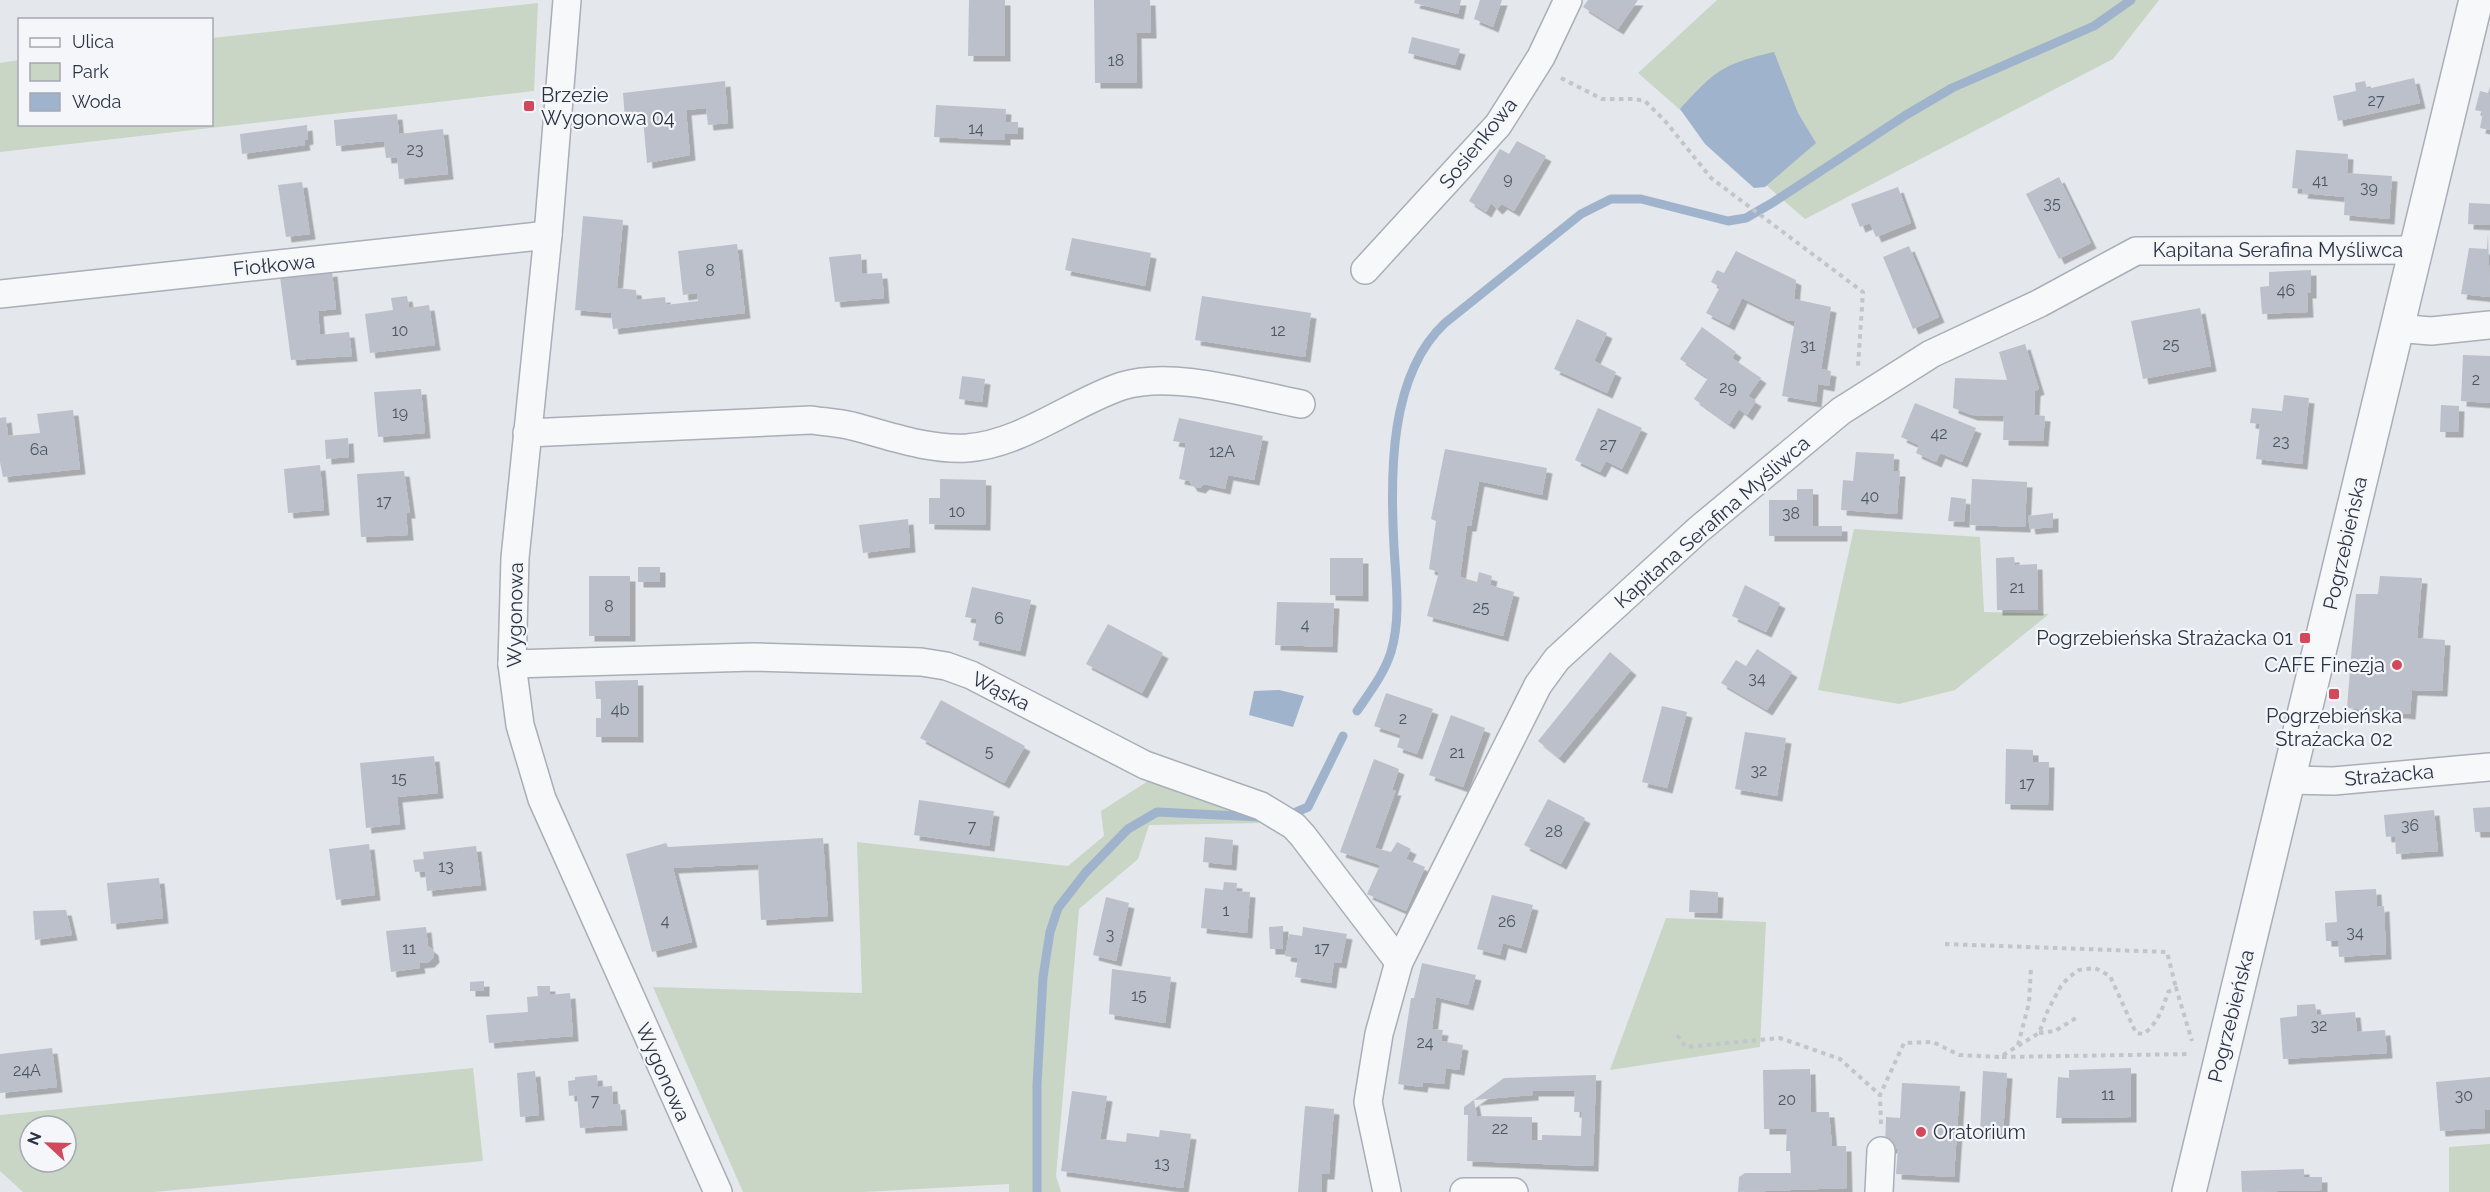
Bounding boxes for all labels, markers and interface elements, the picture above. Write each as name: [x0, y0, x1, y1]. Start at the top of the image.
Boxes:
legend: [18, 18, 213, 126]
text: Ulica: [72, 31, 114, 52]
house number: 18: [1108, 51, 1124, 70]
text: Park: [72, 61, 109, 82]
place label: Brzezie Wygonowa 04: [541, 83, 675, 130]
text: Woda: [72, 91, 121, 112]
house number: 27: [2368, 91, 2385, 110]
street label: Sosienkowa: [1434, 93, 1522, 193]
marker: Brzezie Wygonowa 04: [522, 99, 536, 113]
house number: 14: [968, 119, 984, 138]
house number: 23: [407, 140, 423, 159]
house number: 9: [1503, 169, 1513, 188]
house number: 41: [2312, 171, 2328, 190]
house number: 39: [2360, 178, 2378, 197]
house number: 35: [2043, 194, 2061, 213]
street label: Kapitana Serafina Myśliwca: [2153, 238, 2403, 262]
street label: Fiołkowa: [232, 249, 316, 281]
house number: 8: [705, 261, 715, 280]
house number: 46: [2277, 281, 2295, 300]
house number: 10: [392, 321, 408, 340]
house number: 12: [1270, 321, 1286, 340]
house number: 25: [2162, 335, 2180, 354]
house number: 31: [1800, 336, 1816, 355]
house number: 2: [2472, 370, 2480, 389]
house number: 29: [1719, 378, 1737, 397]
house number: 19: [392, 403, 408, 422]
house number: 42: [1930, 424, 1948, 443]
street label: Kapitana Serafina Myśliwca: [1610, 431, 1814, 613]
house number: 23: [2273, 432, 2289, 451]
house number: 27: [1600, 435, 1617, 454]
house number: 6a: [30, 440, 48, 459]
house number: 12A: [1209, 442, 1235, 461]
street label: Pogrzebieńska: [2318, 474, 2372, 612]
house number: 40: [1861, 487, 1879, 506]
house number: 17: [376, 492, 392, 511]
house number: 10: [949, 502, 965, 521]
house number: 38: [1782, 504, 1800, 523]
street label: Wygonowa: [502, 562, 528, 668]
house number: 21: [2009, 578, 2025, 597]
house number: 8: [604, 597, 614, 616]
house number: 25: [1472, 598, 1490, 617]
house number: 6: [994, 609, 1004, 628]
house number: 4: [1301, 615, 1310, 634]
place label: Pogrzebieńska Strażacka 01: [2036, 626, 2293, 650]
marker: Pogrzebieńska Strażacka 01: [2298, 631, 2312, 645]
place label: CAFE Finezja: [2264, 653, 2385, 677]
marker: CAFE Finezja: [2390, 658, 2404, 672]
street label: Wąska: [968, 666, 1034, 716]
house number: 34: [1748, 669, 1766, 688]
marker: Pogrzebieńska Strażacka 02: [2327, 687, 2341, 701]
house number: 4b: [611, 700, 629, 719]
place label: Pogrzebieńska Strażacka 02: [2266, 704, 2402, 751]
house number: 2: [1399, 709, 1407, 728]
house number: 5: [985, 742, 994, 761]
house number: 21: [1449, 743, 1465, 762]
street label: Strażacka: [2343, 759, 2435, 791]
house number: 32: [1751, 761, 1767, 780]
house number: 15: [391, 769, 407, 788]
house number: 17: [2019, 774, 2035, 793]
house number: 36: [2401, 816, 2419, 835]
house number: 7: [968, 817, 977, 836]
house number: 28: [1545, 822, 1563, 841]
house number: 13: [438, 857, 454, 876]
house number: 1: [1223, 901, 1230, 920]
house number: 4: [661, 911, 670, 930]
house number: 26: [1498, 912, 1516, 931]
house number: 34: [2346, 923, 2364, 942]
house number: 3: [1106, 925, 1114, 944]
house number: 11: [402, 939, 416, 958]
house number: 17: [1314, 939, 1330, 958]
street label: Pogrzebieńska: [2203, 947, 2259, 1085]
house number: 15: [1131, 986, 1147, 1005]
house number: 32: [2311, 1016, 2327, 1035]
street label: Wygonowa: [631, 1019, 695, 1125]
house number: 24: [1416, 1033, 1434, 1052]
house number: 24A: [13, 1061, 41, 1080]
house number: 11: [2101, 1085, 2115, 1104]
house number: 30: [2455, 1086, 2473, 1105]
house number: 20: [1778, 1090, 1796, 1109]
house number: 7: [591, 1091, 600, 1110]
north arrow: [18, 1114, 78, 1174]
house number: 22: [1492, 1119, 1508, 1138]
place label: Oratorium: [1933, 1120, 2026, 1144]
marker: Oratorium: [1914, 1125, 1928, 1139]
text: N: [23, 1129, 46, 1148]
house number: 13: [1154, 1154, 1170, 1173]

